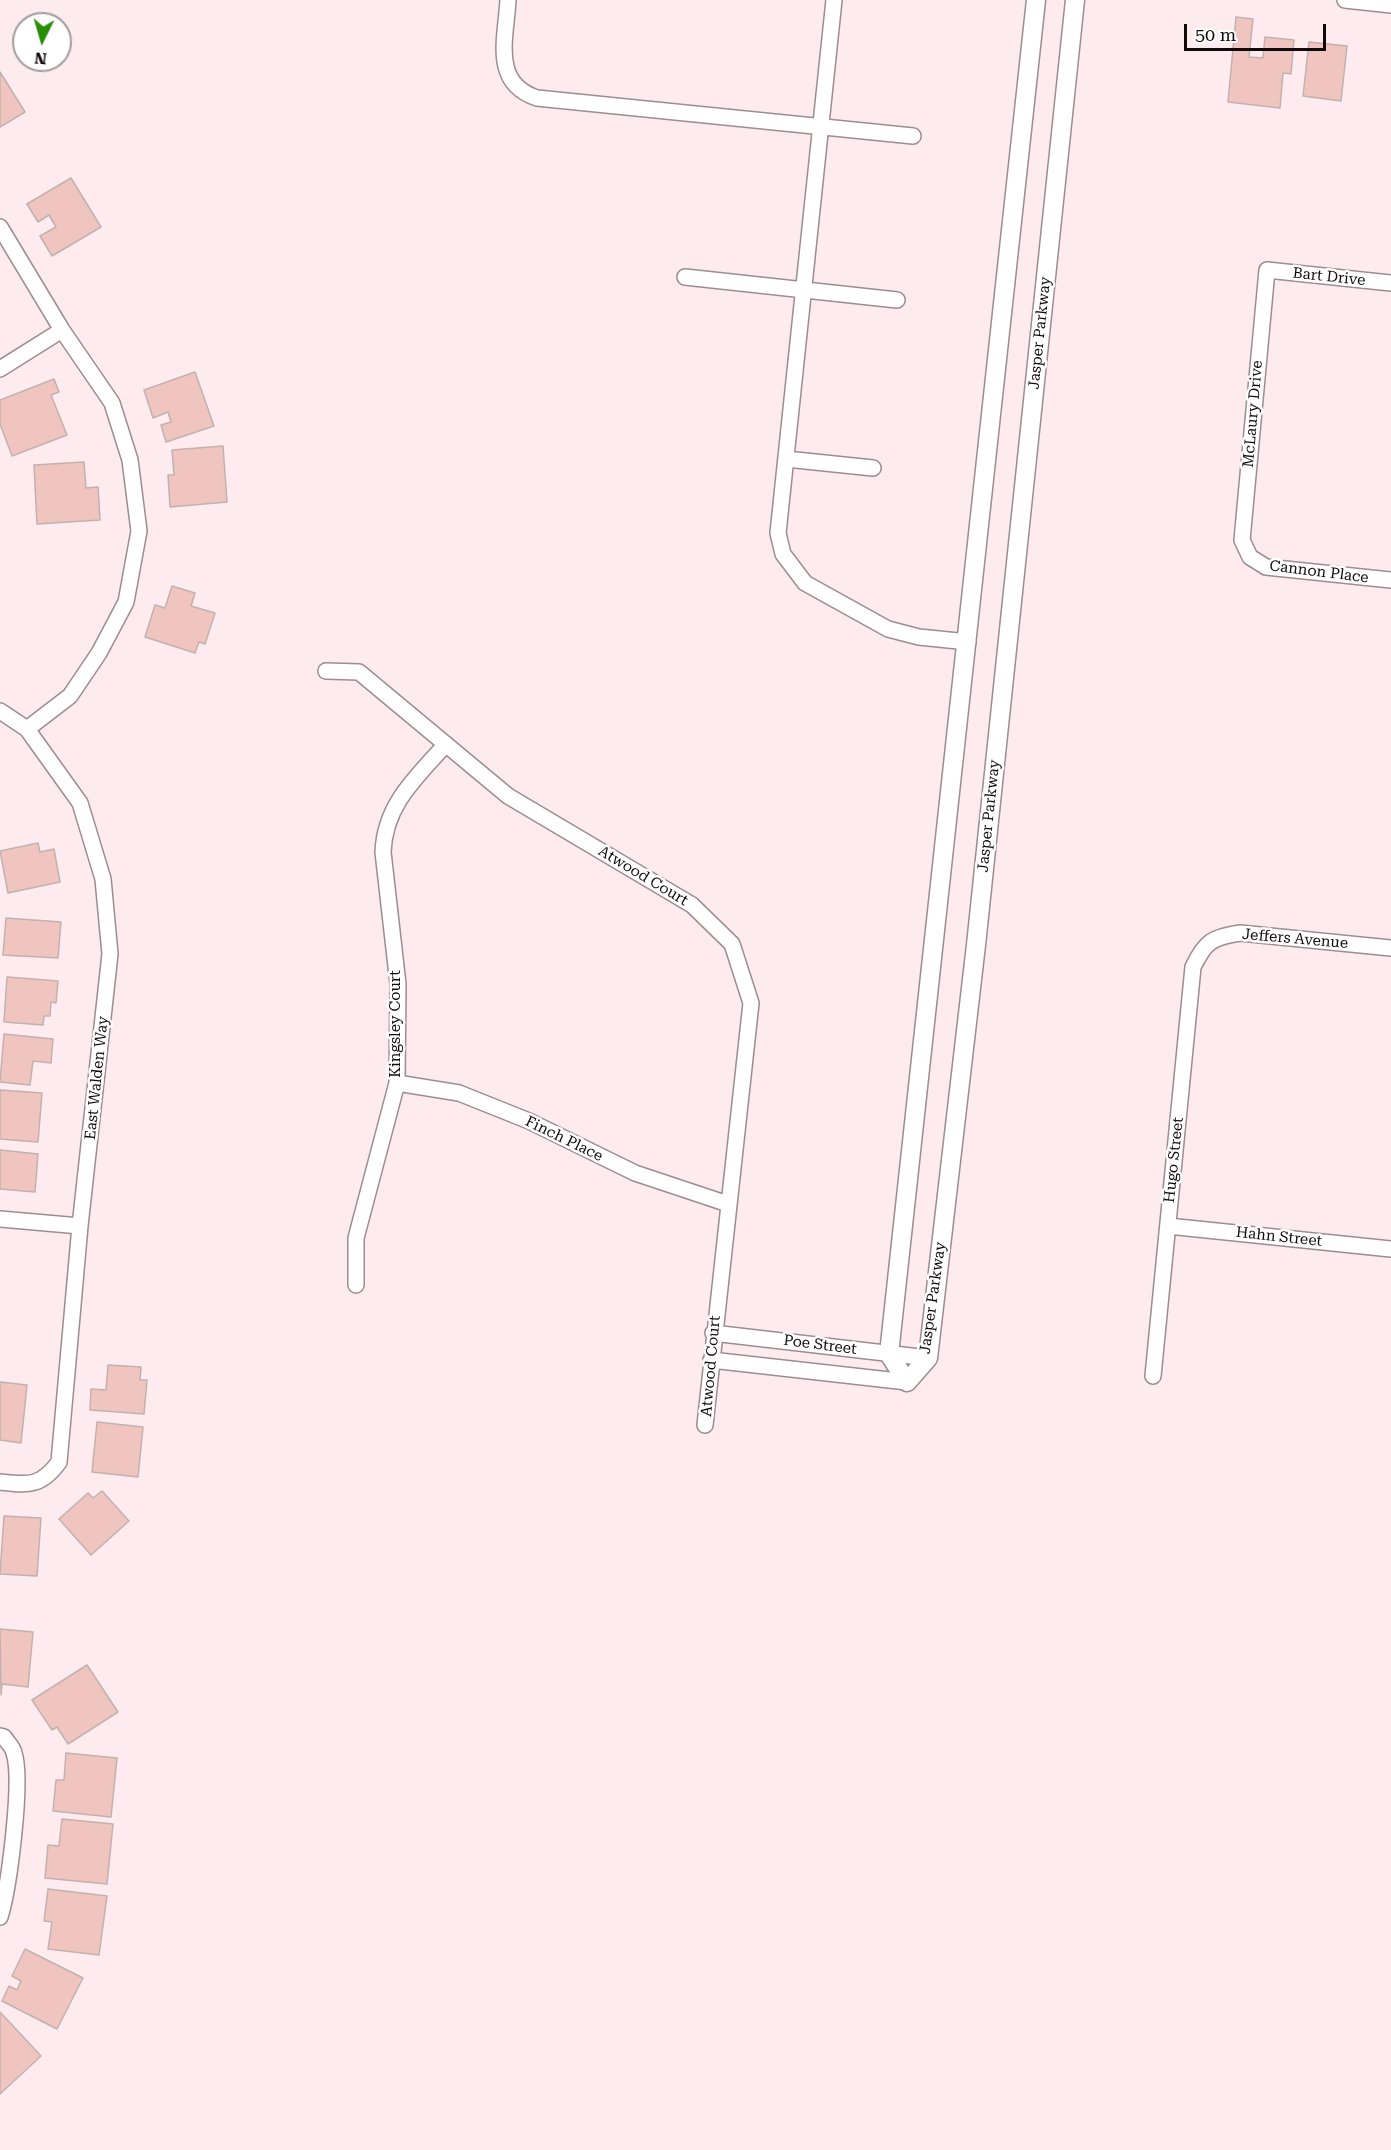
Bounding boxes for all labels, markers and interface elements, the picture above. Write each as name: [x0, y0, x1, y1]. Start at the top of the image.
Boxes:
north arrow: [12, 12, 72, 72]
scale bar: [1187, 12, 1330, 50]
text: 50 m: [1195, 24, 1236, 45]
text: N: [34, 48, 48, 68]
street label: Bart Drive: [1292, 264, 1366, 290]
street label: Jasper Parkway: [1025, 276, 1055, 390]
street label: McLaury Drive: [1239, 360, 1267, 468]
street label: Cannon Place: [1268, 557, 1370, 587]
street label: Jasper Parkway: [974, 759, 1004, 873]
street label: Atwood Court: [595, 842, 691, 910]
street label: Jeffers Avenue: [1241, 925, 1349, 953]
street label: Kingsley Court: [387, 970, 405, 1078]
street label: East Walden Way: [82, 1015, 112, 1141]
street label: Finch Place: [522, 1112, 606, 1166]
street label: Hugo Street: [1161, 1116, 1187, 1204]
street label: Hahn Street: [1235, 1224, 1323, 1250]
street label: Jasper Parkway: [916, 1241, 950, 1355]
street label: Atwood Court: [698, 1315, 724, 1417]
street label: Poe Street: [782, 1332, 858, 1358]

